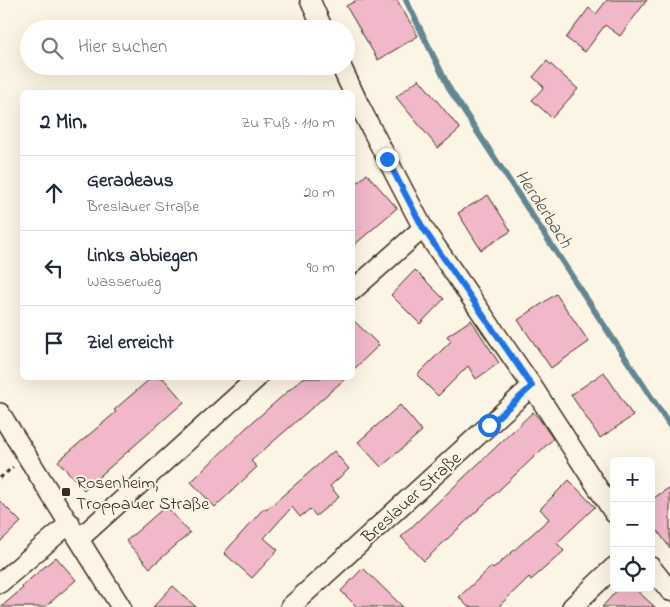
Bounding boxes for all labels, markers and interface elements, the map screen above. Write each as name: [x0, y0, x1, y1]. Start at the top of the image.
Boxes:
search box: [20, 20, 355, 75]
icon: search: [38, 34, 66, 62]
text: Hier suchen: [78, 34, 167, 61]
text: 2 Min.: [40, 108, 87, 138]
text: Zu Fuß · 110 m: [241, 111, 335, 135]
route end: [376, 148, 399, 171]
water label: Herderbach: [508, 165, 579, 255]
text: Geradeaus: [87, 168, 174, 195]
icon: ahead: [40, 179, 68, 207]
text: 20 m: [304, 181, 335, 205]
text: Breslauer Straße: [87, 195, 199, 219]
text: Links abbiegen: [87, 243, 198, 270]
icon: left: [40, 254, 68, 282]
text: 90 m: [307, 256, 335, 280]
text: Wasserweg: [87, 270, 161, 294]
icon: arrive: [40, 329, 68, 357]
text: Ziel erreicht: [87, 330, 174, 357]
route start: [478, 414, 501, 437]
street label: Breslauer Straße: [356, 446, 469, 551]
map controls: [610, 457, 655, 592]
button: +: [610, 457, 655, 502]
place label: Rosenheim, Troppauer Straße: [76, 471, 210, 518]
marker: Rosenheim, Troppauer Straße: [60, 486, 72, 498]
button: −: [610, 502, 655, 547]
button: locate: [610, 547, 655, 592]

